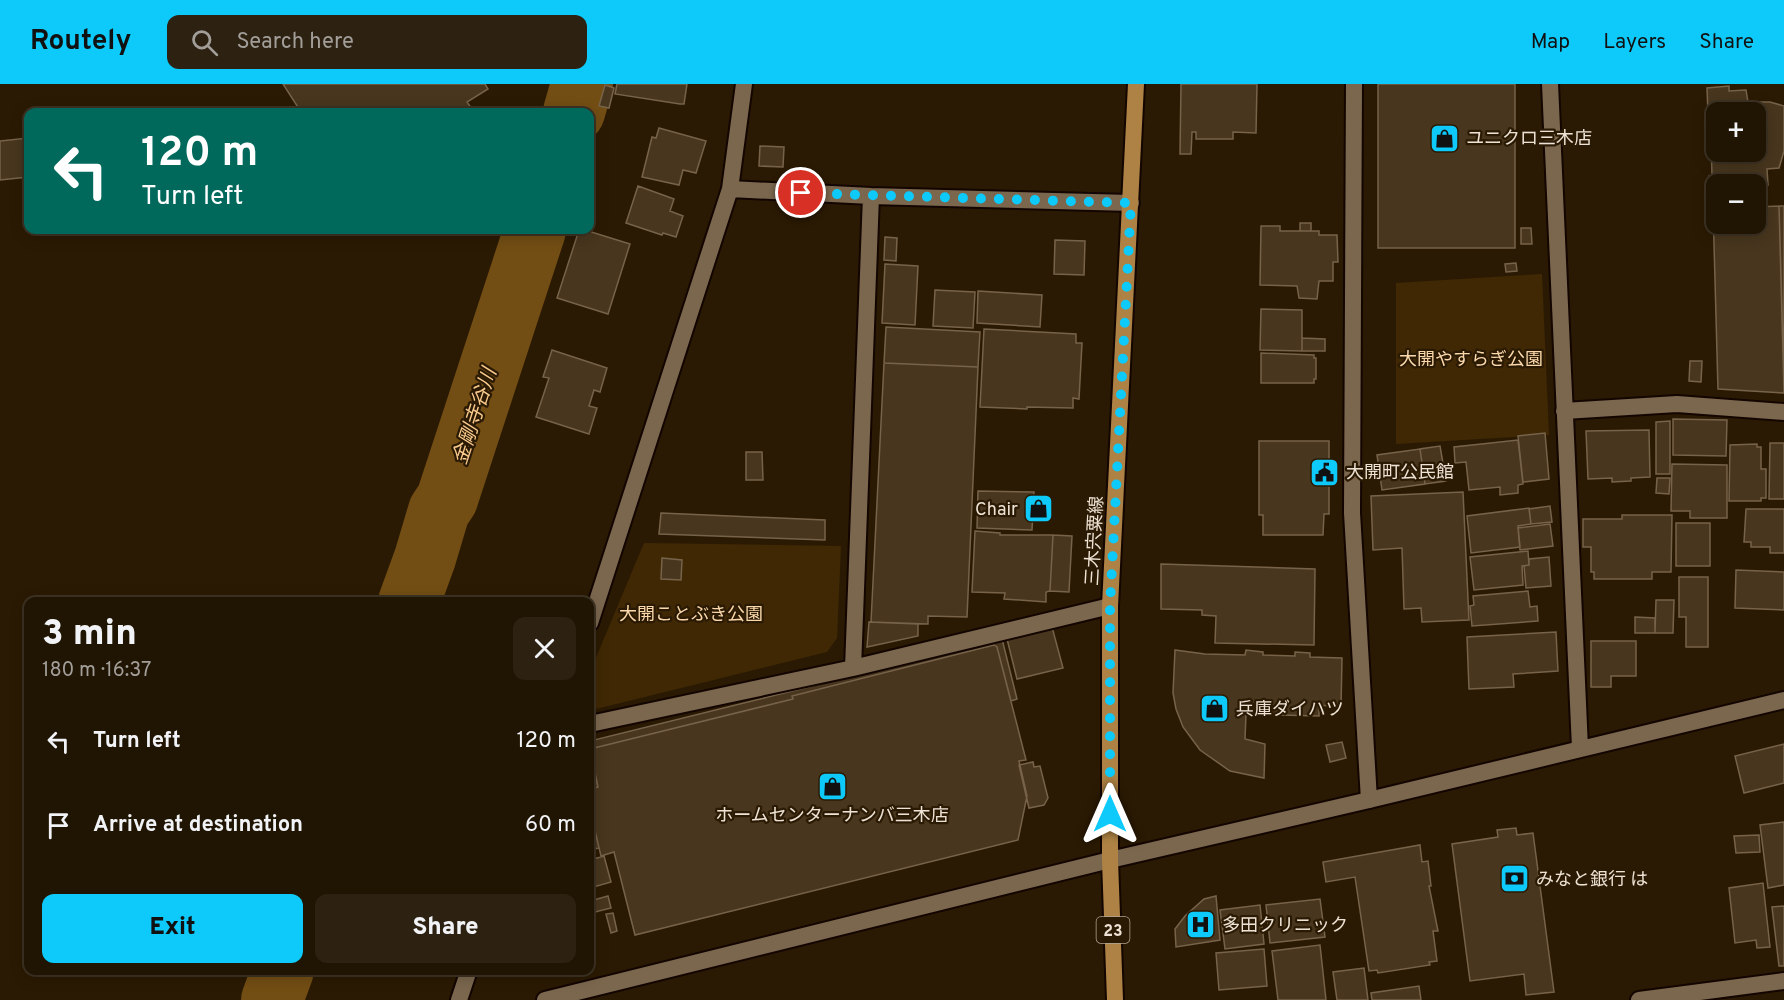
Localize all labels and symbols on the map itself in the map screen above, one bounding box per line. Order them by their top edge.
shop icon: ユニクロ三木店 [1429,122,1461,154]
place label: ユニクロ三木店 [1466,128,1592,151]
pin [775,167,826,218]
park label: 大開やすらぎ公園 [1399,349,1543,372]
water label: 金剛寺谷川 [448,363,504,468]
public building icon: 大開町公民館 [1309,456,1341,488]
place label: 大開町公民館 [1346,462,1454,485]
shop icon: Chair [1023,493,1055,525]
street label: 三木宍粟線 [1082,496,1109,587]
place label: Chair [975,499,1018,522]
park label: 大開ことぶき公園 [619,604,763,627]
shop icon: 兵庫ダイハツ [1199,693,1231,725]
place label: 兵庫ダイハツ [1236,699,1344,722]
shop icon: ホームセンターナンバ三木店 [816,770,848,802]
position arrow [1078,782,1142,846]
place label: ホームセンターナンバ三木店 [715,805,949,828]
bank icon: みなと銀行 は [1499,863,1531,895]
place label: みなと銀行 は [1536,869,1648,892]
hospital icon: 多田クリニック [1185,909,1217,941]
place label: 多田クリニック [1222,915,1348,938]
road number: 23 [1096,917,1130,943]

